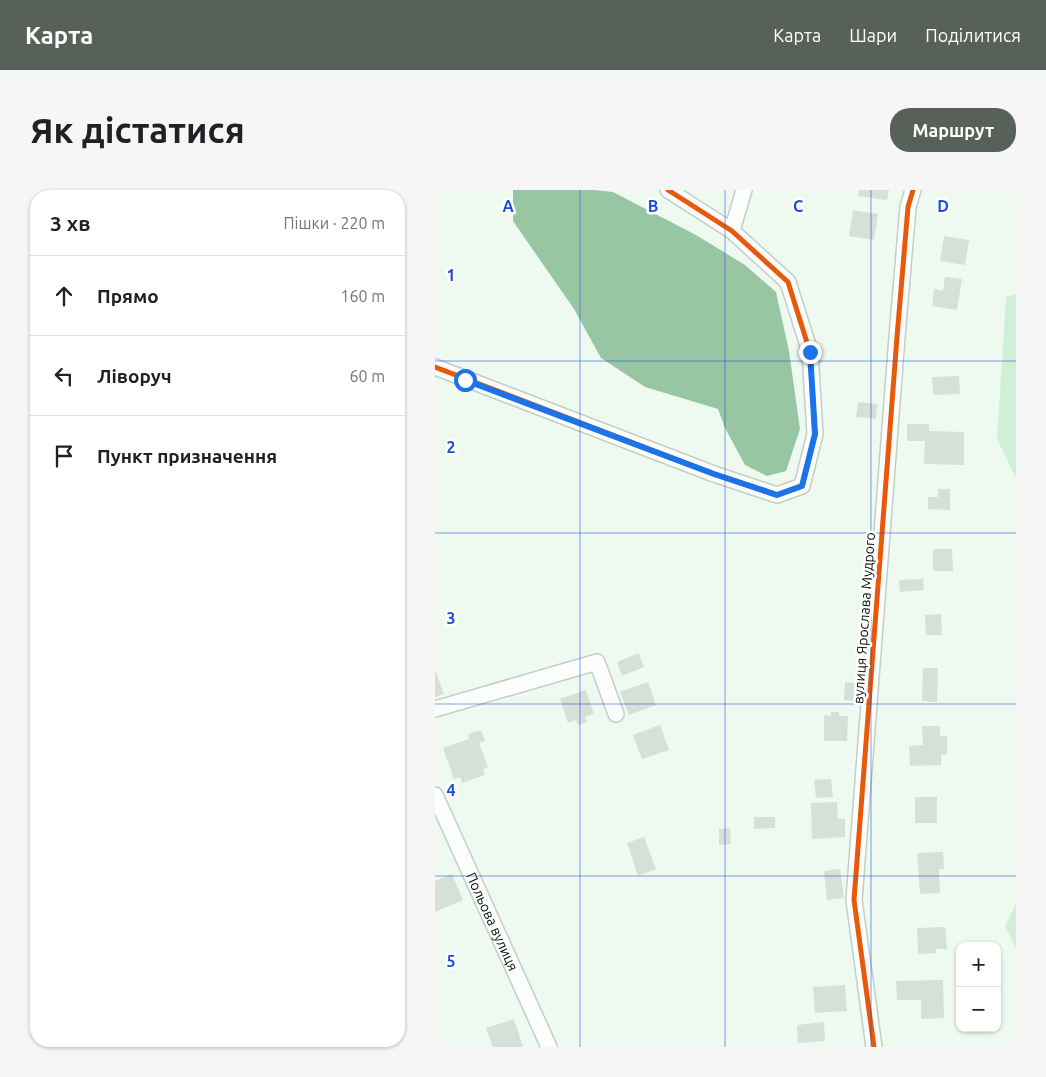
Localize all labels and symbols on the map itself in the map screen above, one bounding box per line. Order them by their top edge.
text: A [502,197,514,215]
text: B [648,197,658,215]
text: C [793,197,803,215]
text: D [937,197,949,215]
text: 1 [446,266,456,284]
route end [799,341,822,364]
route start [454,369,477,392]
text: 2 [446,438,456,456]
street label: вулиця Ярослава Мудрого [850,532,878,704]
text: 3 [446,609,456,627]
text: 4 [446,781,456,799]
street label: Польова вулиця [463,870,521,973]
text: 5 [446,952,456,970]

